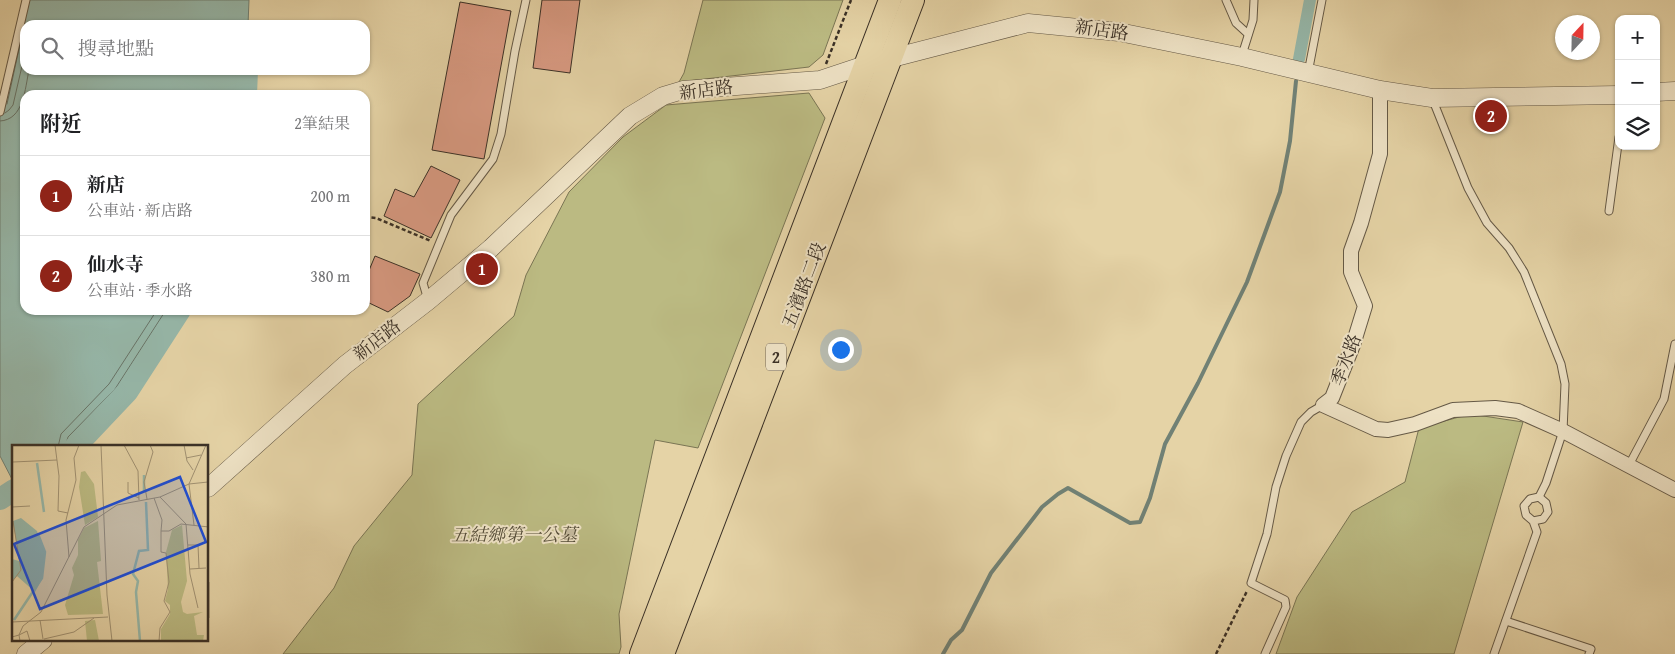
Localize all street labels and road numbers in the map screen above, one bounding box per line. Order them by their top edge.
street label: 新店路 [1073,12,1131,47]
street label: 新店路 [677,73,734,106]
street label: 五濱路二段 [775,238,832,332]
street label: 新店路 [347,312,406,367]
street label: 季水路 [1323,330,1368,390]
road number: 2 [766,344,786,371]

